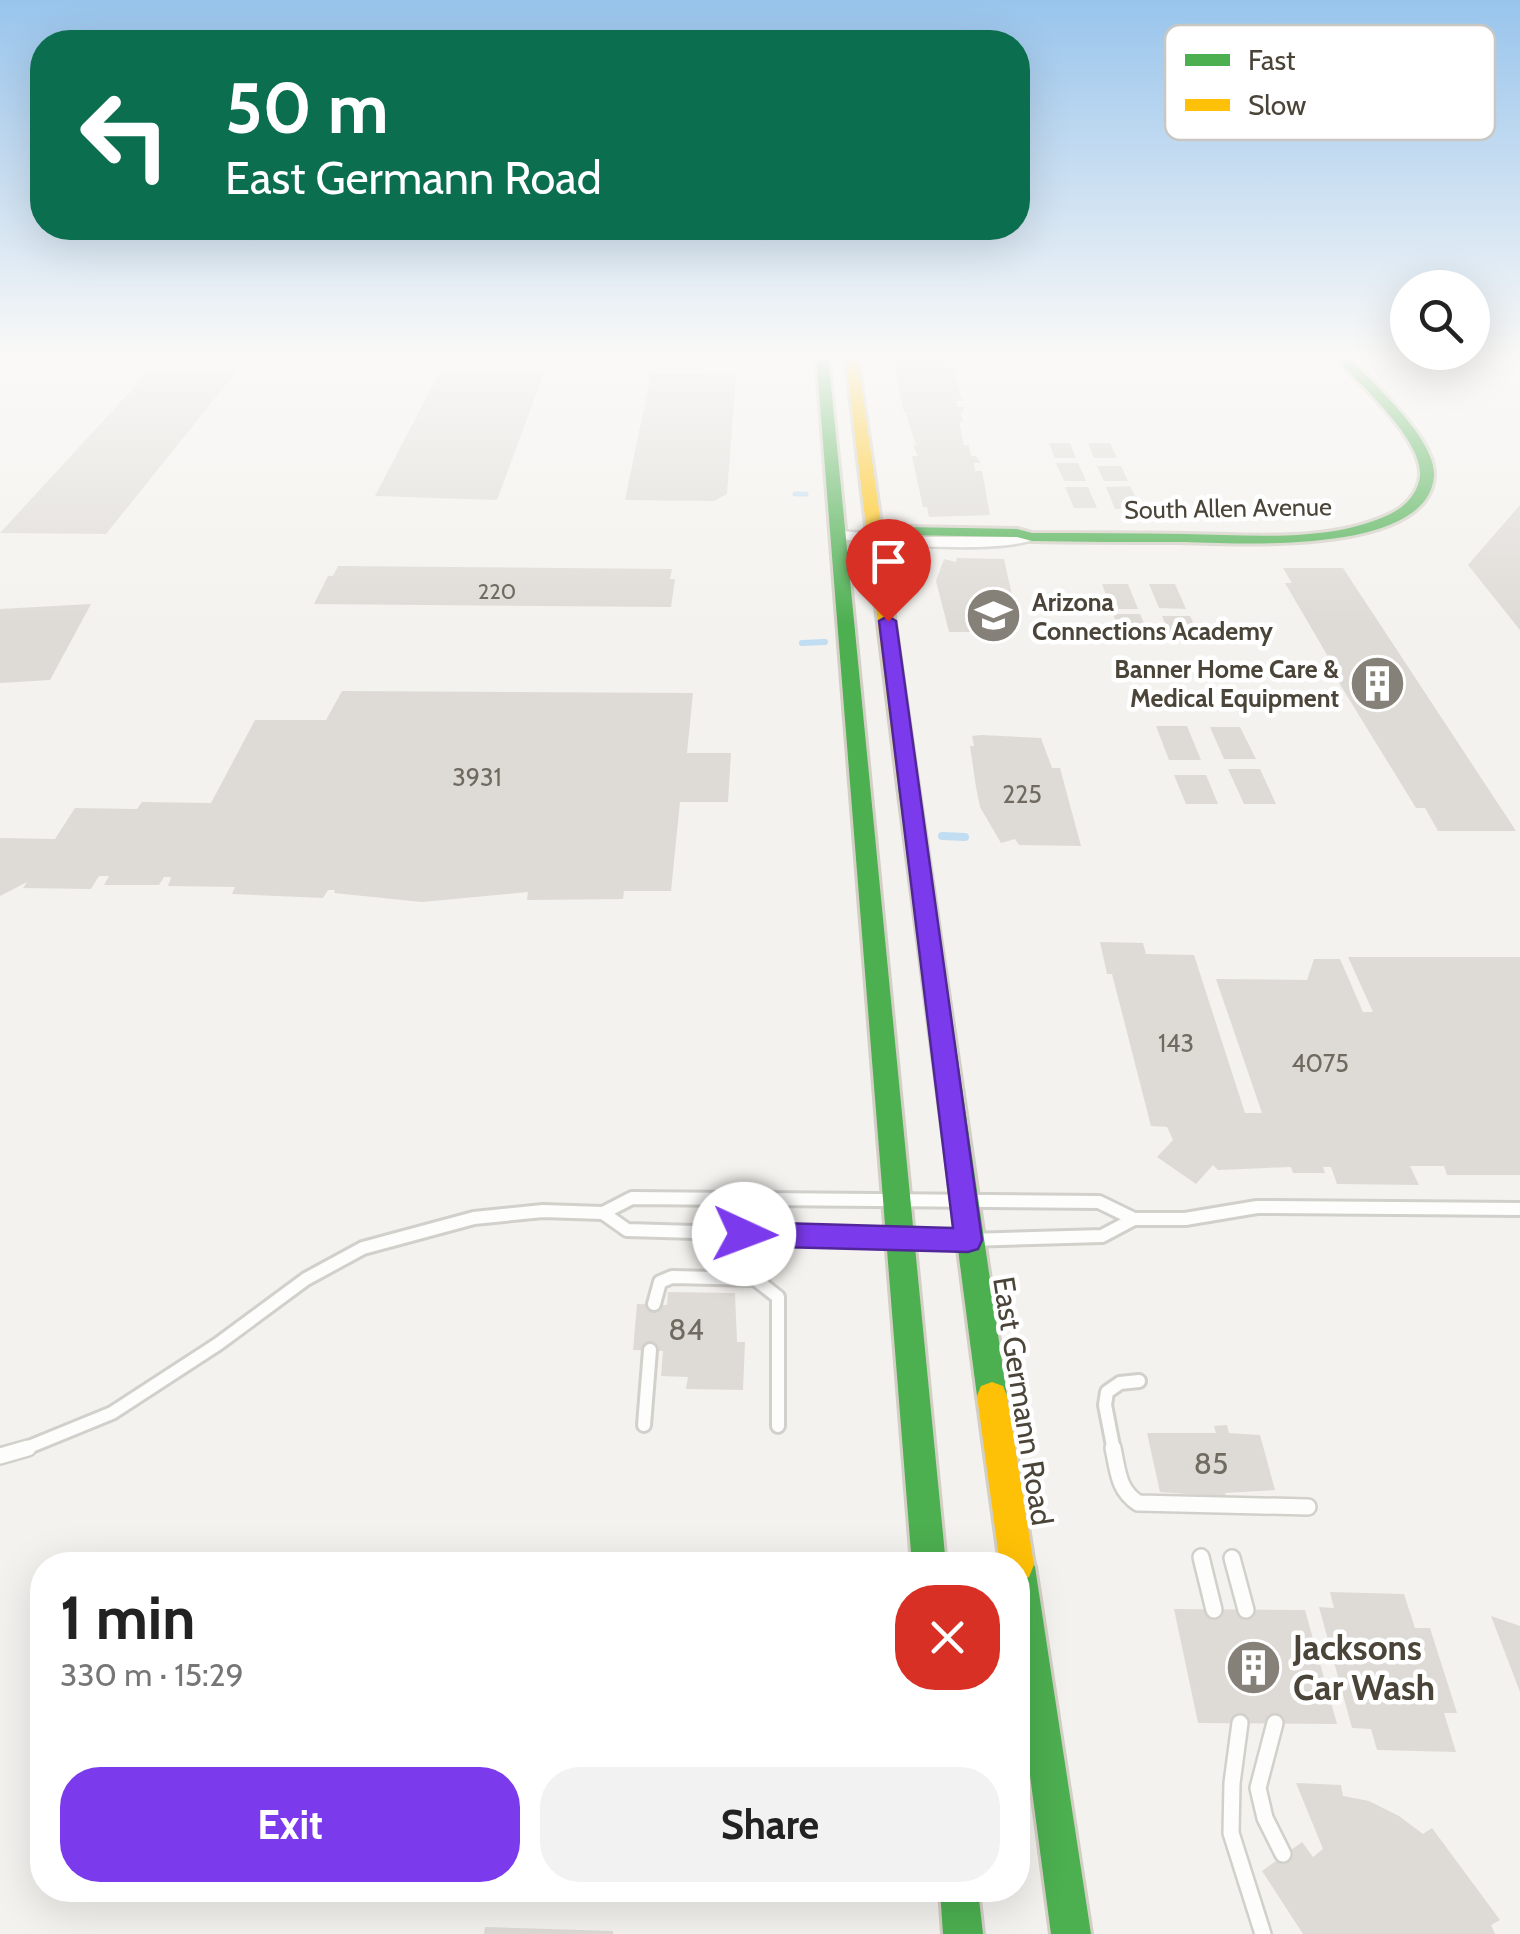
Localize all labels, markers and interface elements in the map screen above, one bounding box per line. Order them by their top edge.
legend [1165,25,1495,140]
text: Fast [1248,43,1296,77]
text: 50 m [225,65,389,151]
icon: left [60,70,190,200]
text: Slow [1248,88,1306,122]
text: East Germann Road [225,151,602,205]
map controls [1390,270,1490,370]
button: search [1390,270,1490,370]
street label: South Allen Avenue [1124,491,1332,525]
pin [846,519,931,622]
icon: arrive [861,534,916,589]
house number: 220 [478,578,516,605]
school or university icon: Arizona Connections Academy [963,586,1023,646]
place label: Arizona Connections Academy [1032,587,1274,646]
building icon: Banner Home Care & Medical Equipment [1348,653,1408,713]
place label: Banner Home Care & Medical Equipment [1114,654,1339,713]
house number: 3931 [452,762,502,792]
house number: 225 [1002,779,1042,809]
house number: 143 [1158,1028,1194,1058]
house number: 4075 [1291,1048,1349,1078]
position arrow [692,1182,796,1286]
street label: East Germann Road [985,1274,1061,1528]
house number: 84 [668,1311,704,1348]
house number: 85 [1194,1445,1228,1482]
text: 1 min [60,1581,195,1654]
button: close [895,1585,1000,1690]
place label: Jacksons Car Wash [1292,1626,1435,1709]
building icon: Jacksons Car Wash [1224,1637,1284,1697]
text: 330 m · 15:29 [60,1655,244,1694]
button: Exit [60,1767,520,1882]
button: Share [540,1767,1000,1882]

